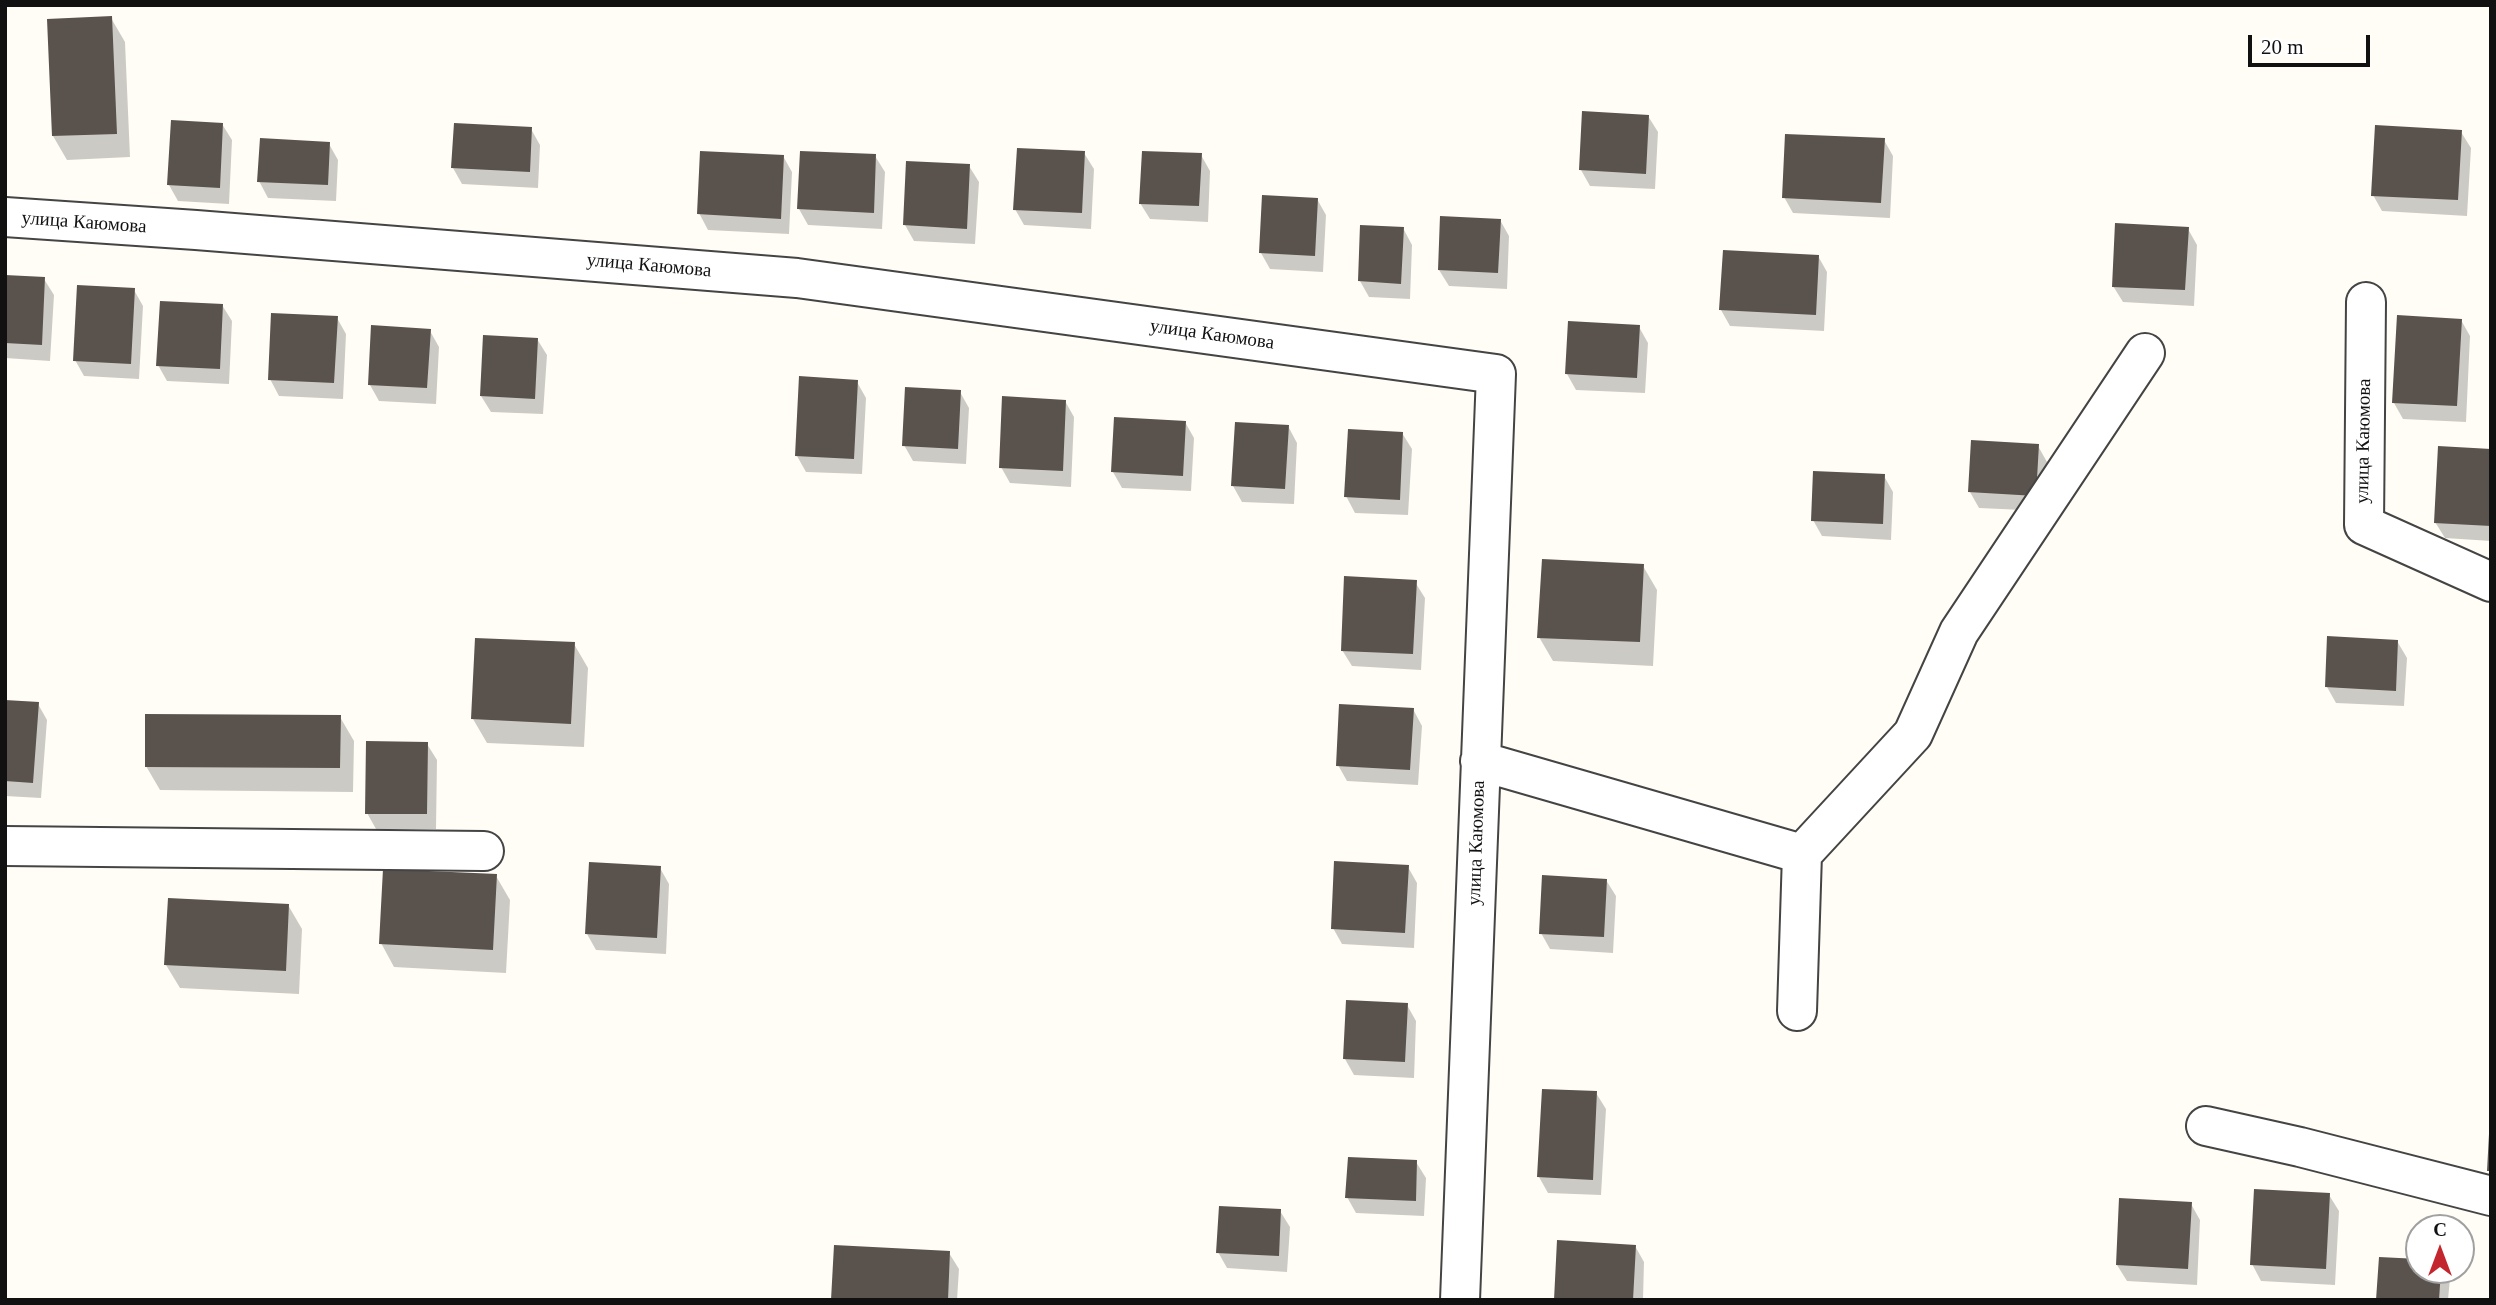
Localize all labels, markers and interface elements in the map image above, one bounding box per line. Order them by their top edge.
scale bar [2251,21,2374,65]
text: 20 m [2261,35,2304,59]
street label: улица Каюмова [21,207,147,239]
street label: улица Каюмова [586,249,712,283]
street label: улица Каюмова [1148,315,1276,355]
street label: улица Каюмова [2352,378,2376,504]
street label: улица Каюмова [1463,780,1491,906]
north arrow [2405,1214,2475,1284]
text: С [2433,1219,2447,1240]

